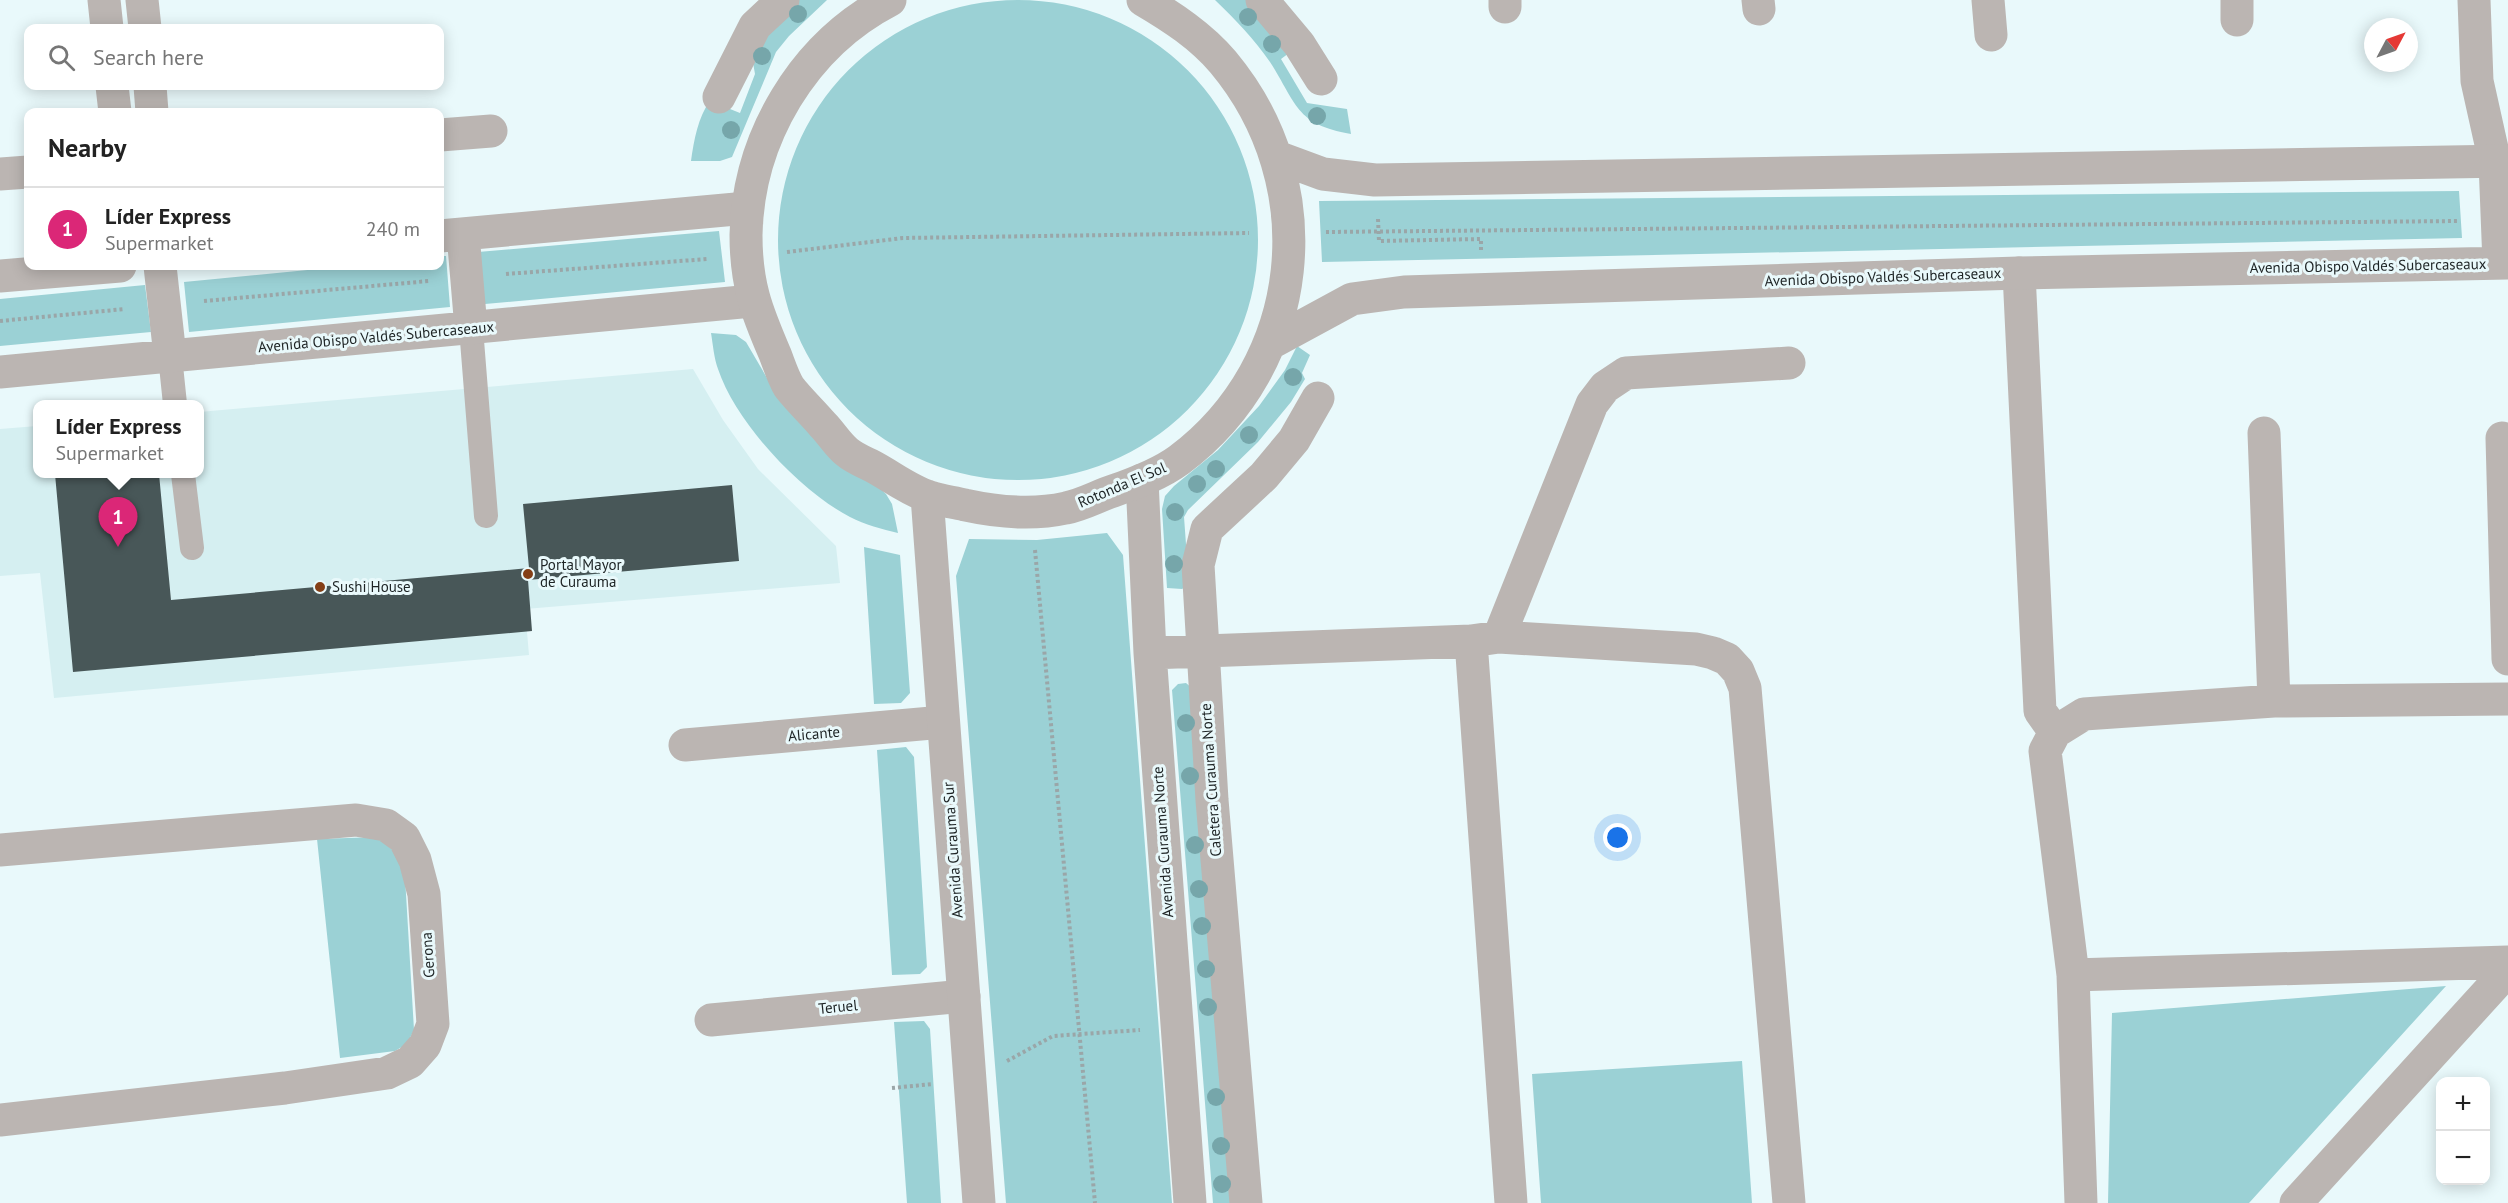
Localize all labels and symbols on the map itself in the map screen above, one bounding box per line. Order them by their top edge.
north arrow [2364,18,2418,72]
street label: Avenida Obispo Valdés Subercaseaux [2249,254,2487,277]
street label: Avenida Obispo Valdés Subercaseaux [1764,263,2002,290]
street label: Avenida Obispo Valdés Subercaseaux [257,317,495,356]
street label: Rotonda El Sol [1075,457,1169,512]
pin: 1 [98,498,138,547]
place label: Portal Mayor de Curauma [540,555,622,591]
marker: Portal Mayor de Curauma [521,567,535,581]
place label: Sushi House [332,577,411,596]
marker: Sushi House [313,580,327,594]
street label: Caletera Curauma Norte [1196,703,1225,857]
street label: Alicante [787,722,841,745]
street label: Avenida Curauma Norte [1148,766,1177,918]
street label: Avenida Curauma Sur [938,781,967,919]
your location [1603,823,1632,852]
street label: Gerona [416,932,439,978]
street label: Teruel [817,995,859,1018]

